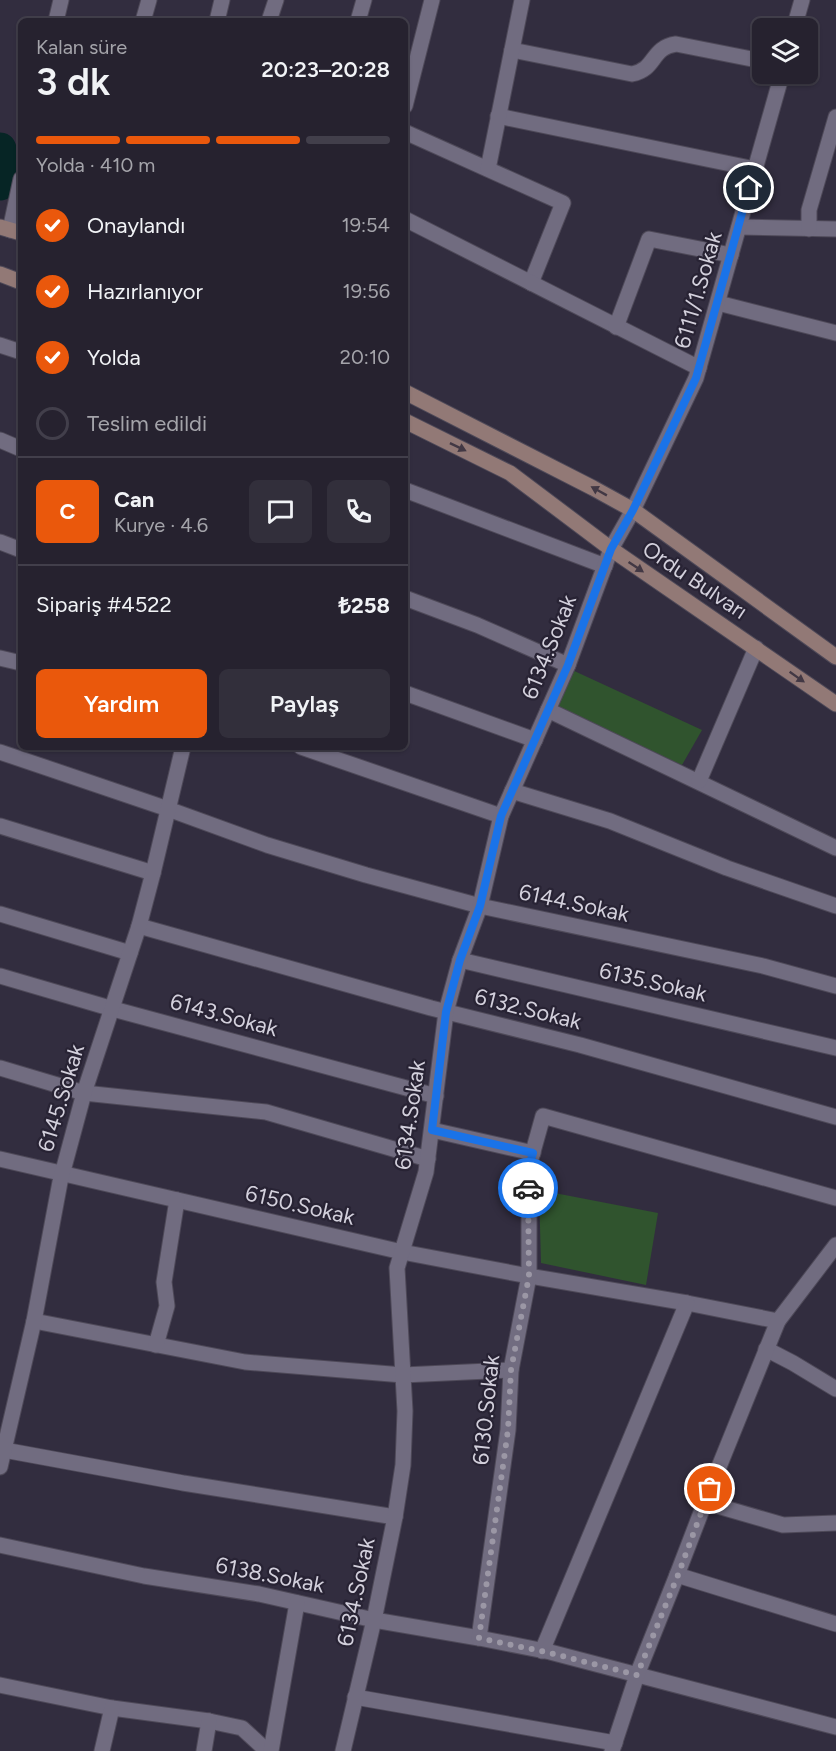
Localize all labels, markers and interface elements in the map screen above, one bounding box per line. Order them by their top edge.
map controls [752,18,818,84]
button: layers [752,18,818,84]
text: Kalan süre [36,35,127,59]
text: 20:23–20:28 [261,56,390,83]
text: 3 dk [36,58,110,105]
text: Yolda · 410 m [36,153,155,177]
pin [723,162,774,213]
icon: home [732,171,765,204]
icon: check [36,209,69,242]
text: Onaylandı [87,212,185,239]
text: 19:54 [341,213,390,237]
street label: 6111/1.Sokak [668,228,728,352]
icon: check [36,275,69,308]
text: Hazırlanıyor [87,278,203,305]
text: 19:56 [343,279,390,303]
icon: check [36,341,69,374]
text: Yolda [87,344,141,371]
text: 20:10 [340,345,390,369]
text: Teslim edildi [87,410,207,437]
one-way arrow [449,442,466,452]
button: chat [249,480,312,543]
button: phone [327,480,390,543]
text: Can [114,486,154,513]
one-way arrow [590,486,607,496]
text: C [60,498,75,525]
text: Kurye · 4.6 [114,513,208,537]
street label: Ordu Bulvarı [637,535,753,625]
one-way arrow [628,561,644,573]
street label: 6134.Sokak [516,590,582,703]
text: Sipariş #4522 [36,591,172,618]
text: ₺258 [338,592,390,619]
button: Yardım [36,669,207,738]
button: Paylaş [219,669,390,738]
one-way arrow [789,671,805,683]
street label: 6144.Sokak [516,878,632,928]
street label: 6135.Sokak [597,957,710,1008]
street label: 6132.Sokak [472,983,584,1035]
street label: 6143.Sokak [167,988,281,1042]
street label: 6145.Sokak [32,1041,90,1155]
street label: 6134.Sokak [389,1058,431,1172]
courier [498,1158,558,1218]
icon: car [512,1172,545,1205]
street label: 6150.Sokak [243,1179,358,1231]
street label: 6130.Sokak [467,1353,505,1466]
pin [684,1463,735,1514]
icon: bag [693,1472,726,1505]
street label: 6134.Sokak [331,1535,381,1649]
street label: 6138.Sokak [213,1551,327,1599]

